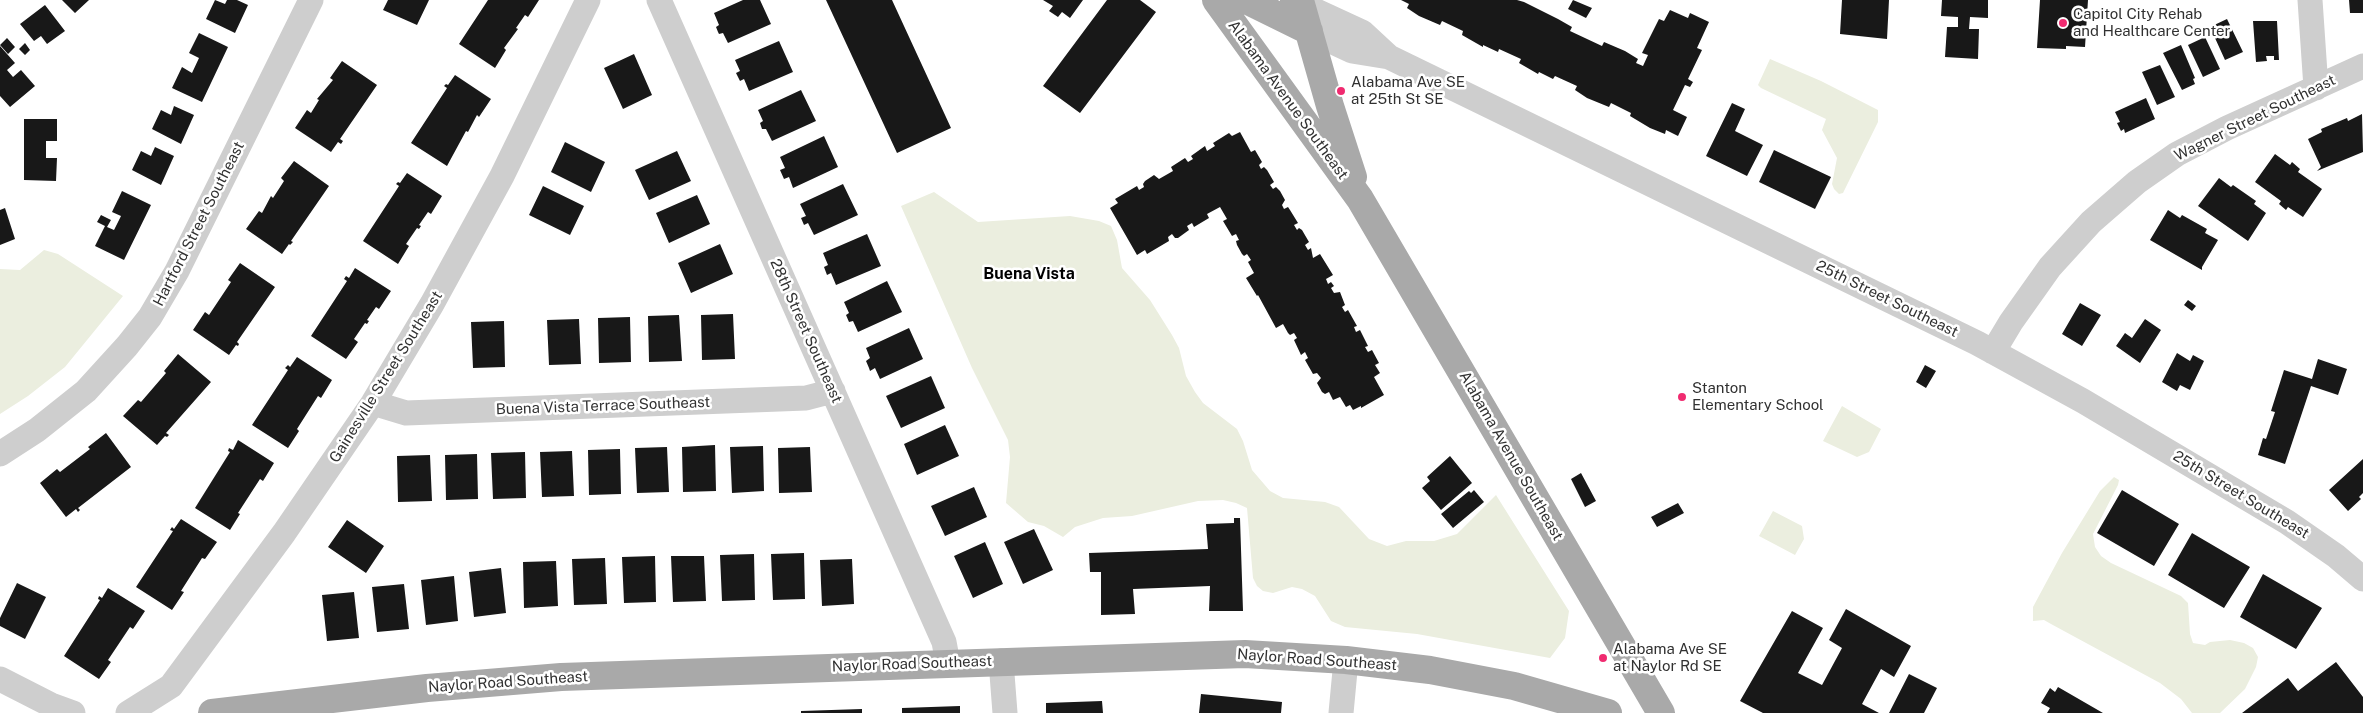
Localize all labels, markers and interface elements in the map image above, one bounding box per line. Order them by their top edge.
place label: Capitol City Rehab and Healthcare Center [2073,5,2230,40]
street label: Alabama Avenue Southeast [1224,17,1352,183]
marker: Capitol City Rehab and Healthcare Center [2057,17,2069,29]
street label: Wagner Street Southeast [2172,71,2338,165]
place label: Alabama Ave SE at 25th St SE [1351,73,1465,108]
marker: Alabama Ave SE at 25th St SE [1335,85,1347,97]
street label: Hartford Street Southeast [150,139,248,309]
street label: 28th Street Southeast [766,256,846,406]
street label: 25th Street Southeast [1813,257,1961,341]
district label: Buena Vista [983,264,1075,284]
street label: Gainesville Street Southeast [326,288,446,466]
street label: Alabama Avenue Southeast [1455,368,1567,544]
place label: Stanton Elementary School [1692,379,1824,414]
marker: Stanton Elementary School [1676,391,1688,403]
street label: Buena Vista Terrace Southeast [495,393,711,419]
street label: 25th Street Southeast [2170,447,2312,543]
place label: Alabama Ave SE at Naylor Rd SE [1613,640,1727,675]
street label: Naylor Road Southeast [1236,645,1398,675]
street label: Naylor Road Southeast [832,652,992,676]
marker: Alabama Ave SE at Naylor Rd SE [1597,652,1609,664]
street label: Naylor Road Southeast [427,667,589,697]

